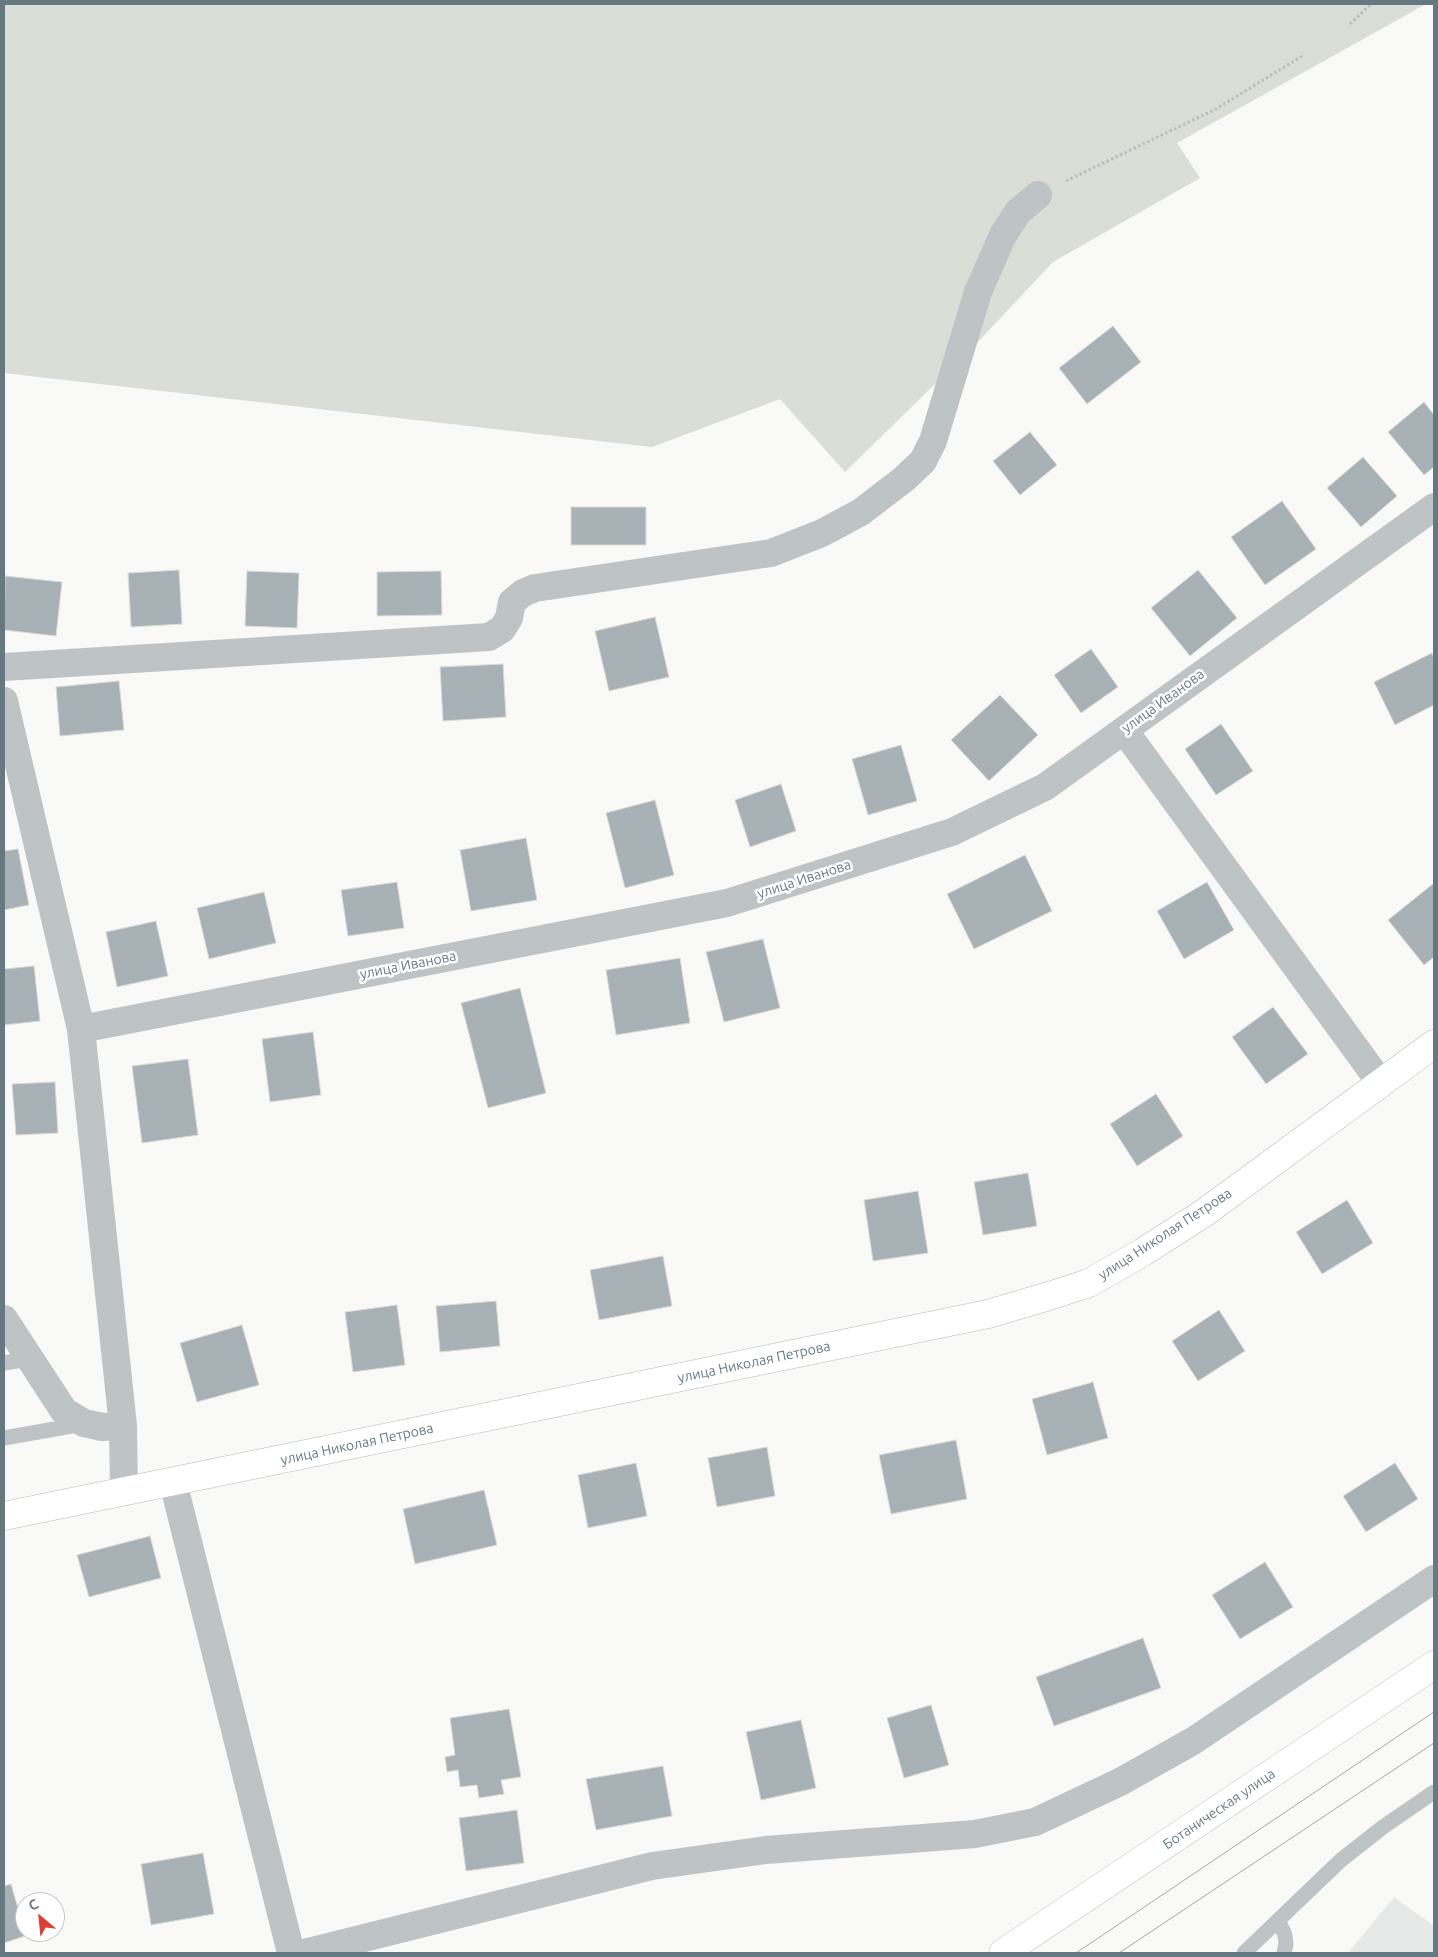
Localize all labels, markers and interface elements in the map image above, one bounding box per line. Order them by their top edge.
street label: улица Иванова [1119,665,1207,737]
street label: улица Иванова [755,856,853,902]
street label: улица Иванова [358,947,458,983]
street label: улица Николая Петрова [1095,1185,1235,1283]
street label: улица Николая Петрова [676,1338,832,1386]
street label: улица Николая Петрова [279,1420,435,1468]
street label: Ботаническая улица [1160,1765,1278,1853]
north arrow [15,1892,65,1942]
text: С [26,1895,41,1914]

